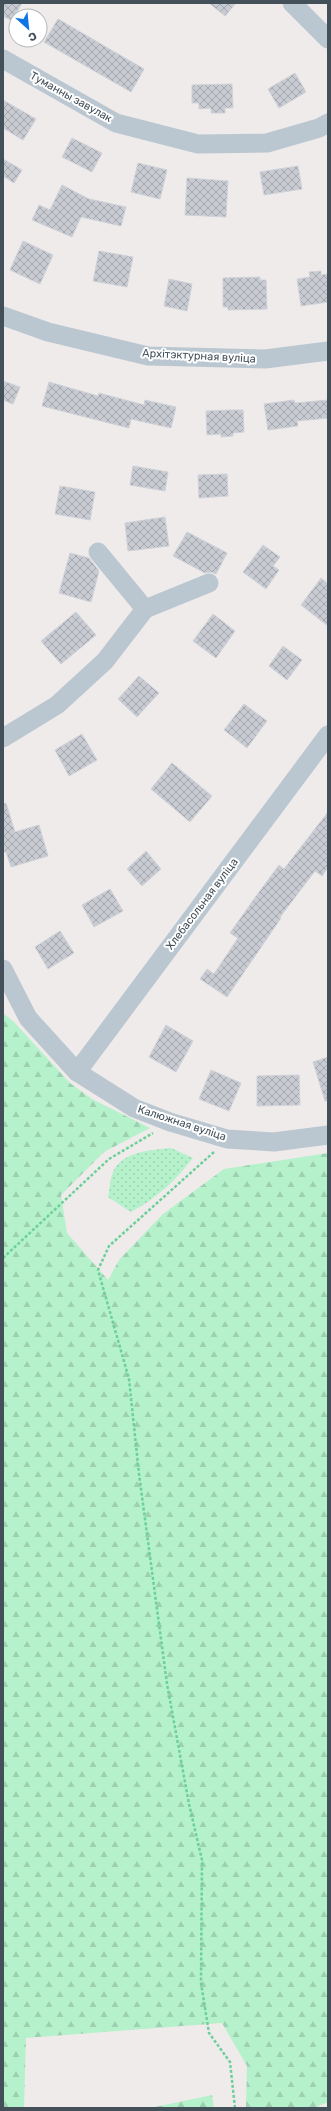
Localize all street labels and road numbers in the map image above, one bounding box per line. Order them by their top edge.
street label: Туманны завулак [28,69,114,125]
street label: Архітэктурная вуліца [142,347,256,365]
street label: Хлебасольная вуліца [163,856,241,952]
street label: Калюжная вуліца [136,1103,228,1143]

